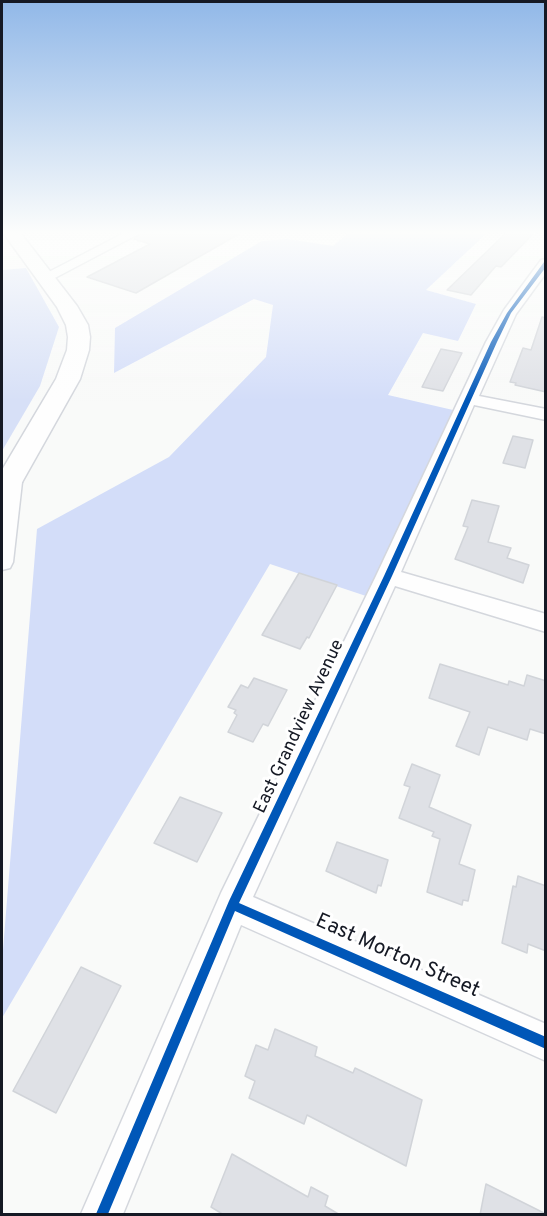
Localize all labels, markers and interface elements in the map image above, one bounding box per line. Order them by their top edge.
street label: East Grandview Avenue [250,637,350,817]
street label: East Morton Street [311,909,483,1005]

